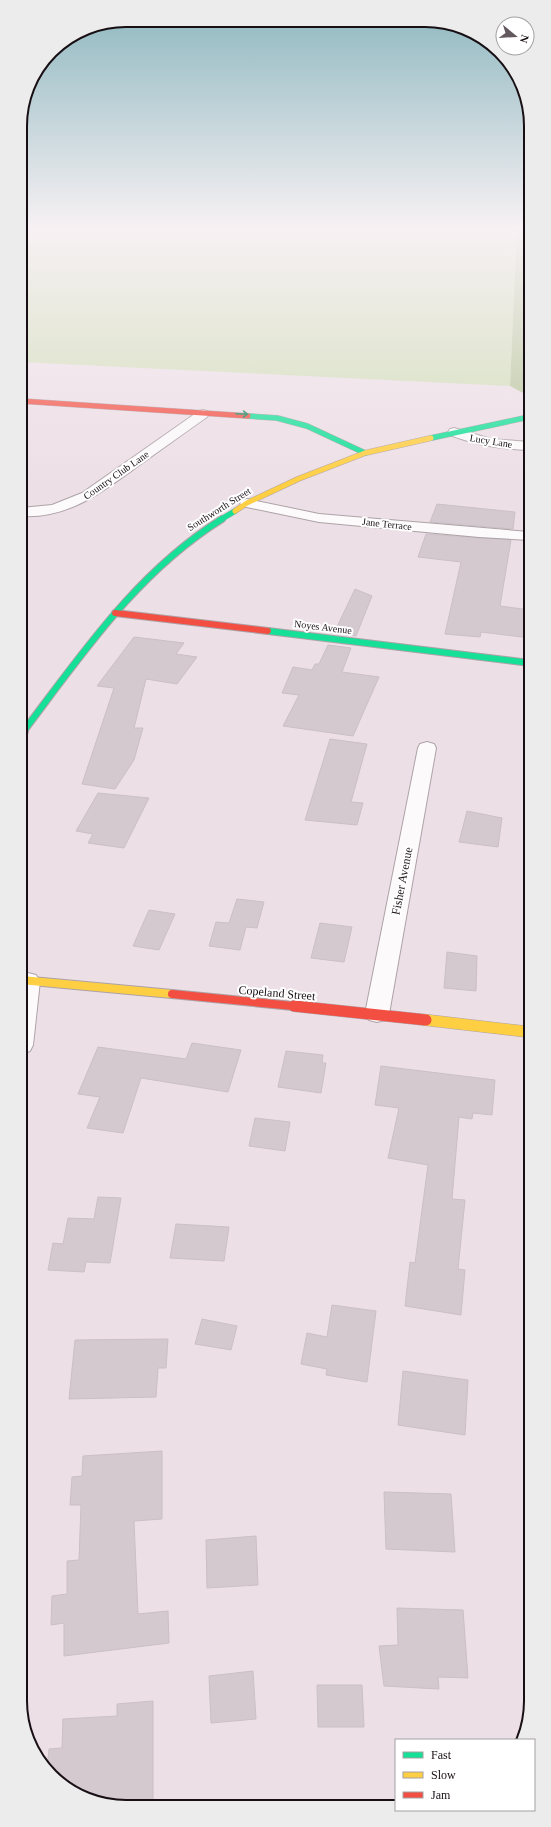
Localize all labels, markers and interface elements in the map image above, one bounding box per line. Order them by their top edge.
north arrow [495,16,535,56]
text: N [518,33,531,45]
one-way arrow [235,411,248,418]
street label: Lucy Lane [469,432,514,450]
street label: Country Club Lane [81,448,151,502]
street label: Southworth Street [185,485,253,533]
street label: Jane Terrace [362,516,413,532]
street label: Noyes Avenue [294,618,353,636]
street label: Fisher Avenue [389,846,415,916]
street label: Copeland Street [238,983,317,1003]
legend [395,1739,535,1811]
text: Fast [431,1748,452,1762]
text: Slow [431,1768,456,1782]
text: Jam [431,1788,451,1802]

